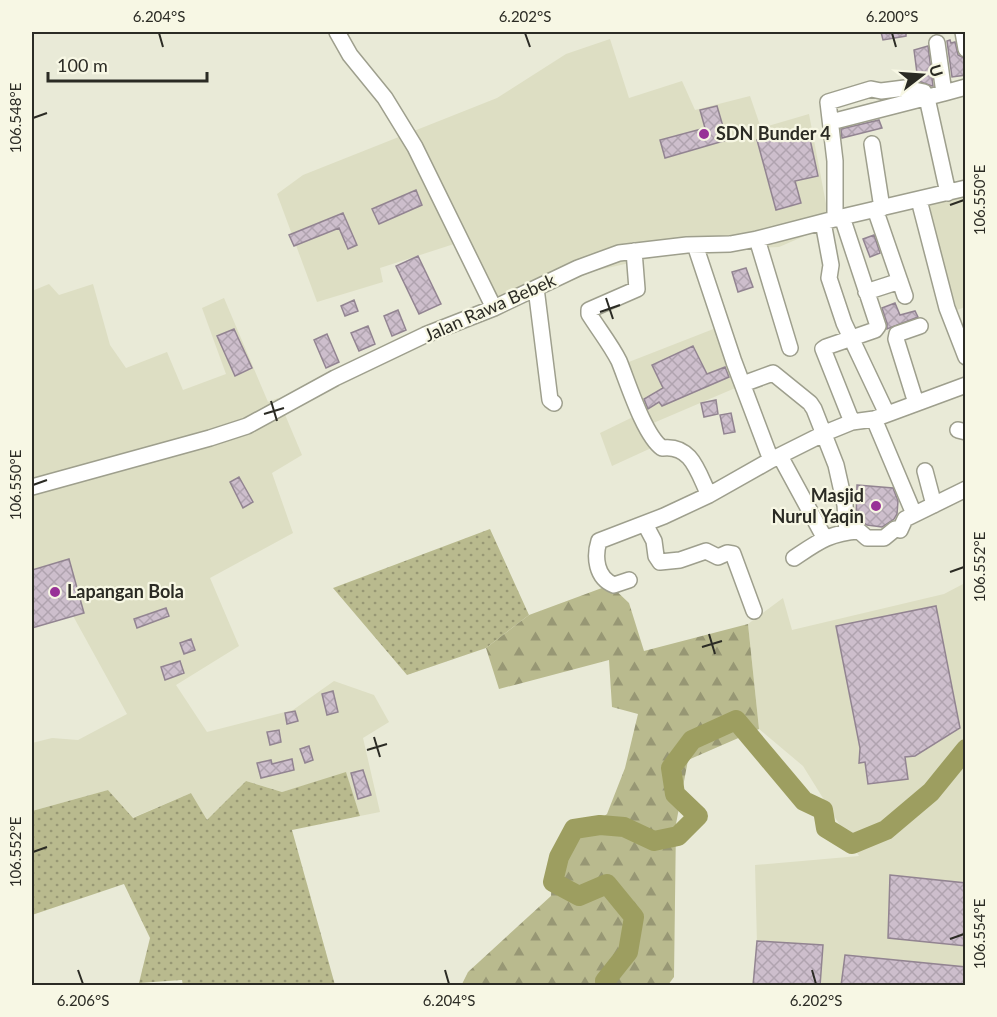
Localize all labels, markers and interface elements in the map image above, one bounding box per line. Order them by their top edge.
text: 6.204°S [133,7,185,25]
text: 6.202°S [499,7,551,25]
text: 6.200°S [866,7,918,25]
scale bar [48,45,207,83]
north arrow [892,45,952,105]
text: 100 m [57,54,108,76]
text: U [926,62,948,79]
text: 106.548°E [6,83,24,153]
place label: SDN Bunder 4 [716,122,831,144]
marker: SDN Bunder 4 [697,127,711,141]
text: 106.550°E [970,165,988,235]
street label: Jalan Rawa Bebek [421,268,559,346]
text: 106.550°E [6,450,24,520]
place label: Masjid Nurul Yaqin [771,484,864,527]
marker: Masjid Nurul Yaqin [869,499,883,513]
text: 106.552°E [970,532,988,602]
place label: Lapangan Bola [67,580,184,602]
marker: Lapangan Bola [48,585,62,599]
text: 106.552°E [6,817,24,887]
text: 106.554°E [970,899,988,969]
text: 6.206°S [57,991,109,1009]
text: 6.204°S [423,991,475,1009]
text: 6.202°S [790,991,842,1009]

